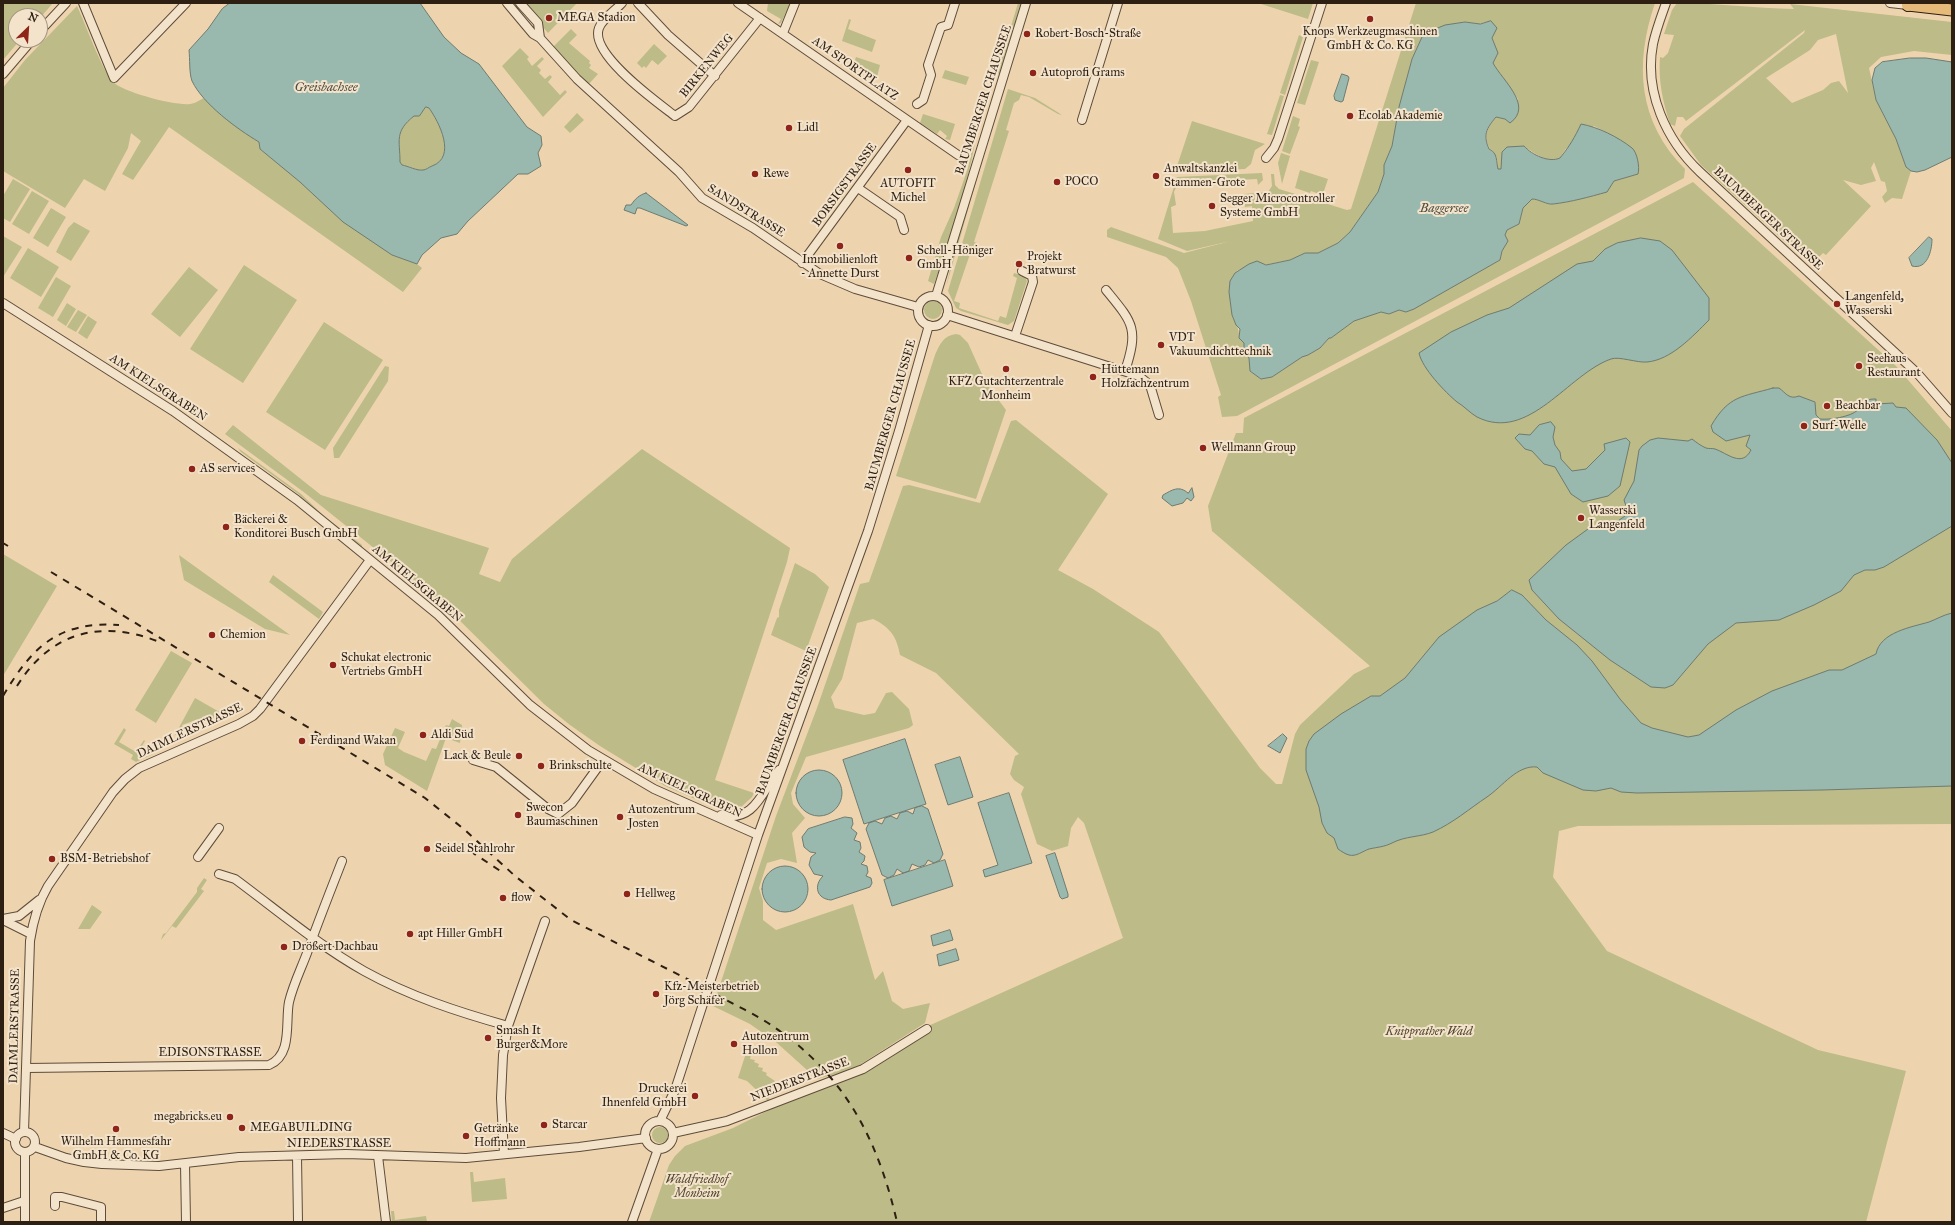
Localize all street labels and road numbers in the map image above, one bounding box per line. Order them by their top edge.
street label: BAUMBERGER CHAUSSEE [953,23,1015,177]
street label: BIRKENWEG [677,31,737,101]
street label: AM SPORTPLATZ [809,34,901,104]
street label: BORSIGSTRASSE [810,140,880,230]
street label: BAUMBERGER STRASSE [1710,164,1826,274]
street label: SANDSTRASSE [705,181,787,241]
street label: BAUMBERGER CHAUSSEE [862,338,920,492]
street label: AM KIELSGRABEN [107,351,209,425]
street label: AM KIELSGRABEN [369,542,465,626]
street label: BAUMBERGER CHAUSSEE [753,645,821,797]
street label: DAIMLERSTRASSE [135,700,245,762]
street label: AM KIELSGRABEN [636,761,744,821]
street label: DAIMLERSTRASSE [7,968,23,1084]
street label: EDISONSTRASSE [158,1046,262,1060]
street label: NIEDERSTRASSE [749,1055,851,1105]
street label: NIEDERSTRASSE [287,1137,391,1151]

